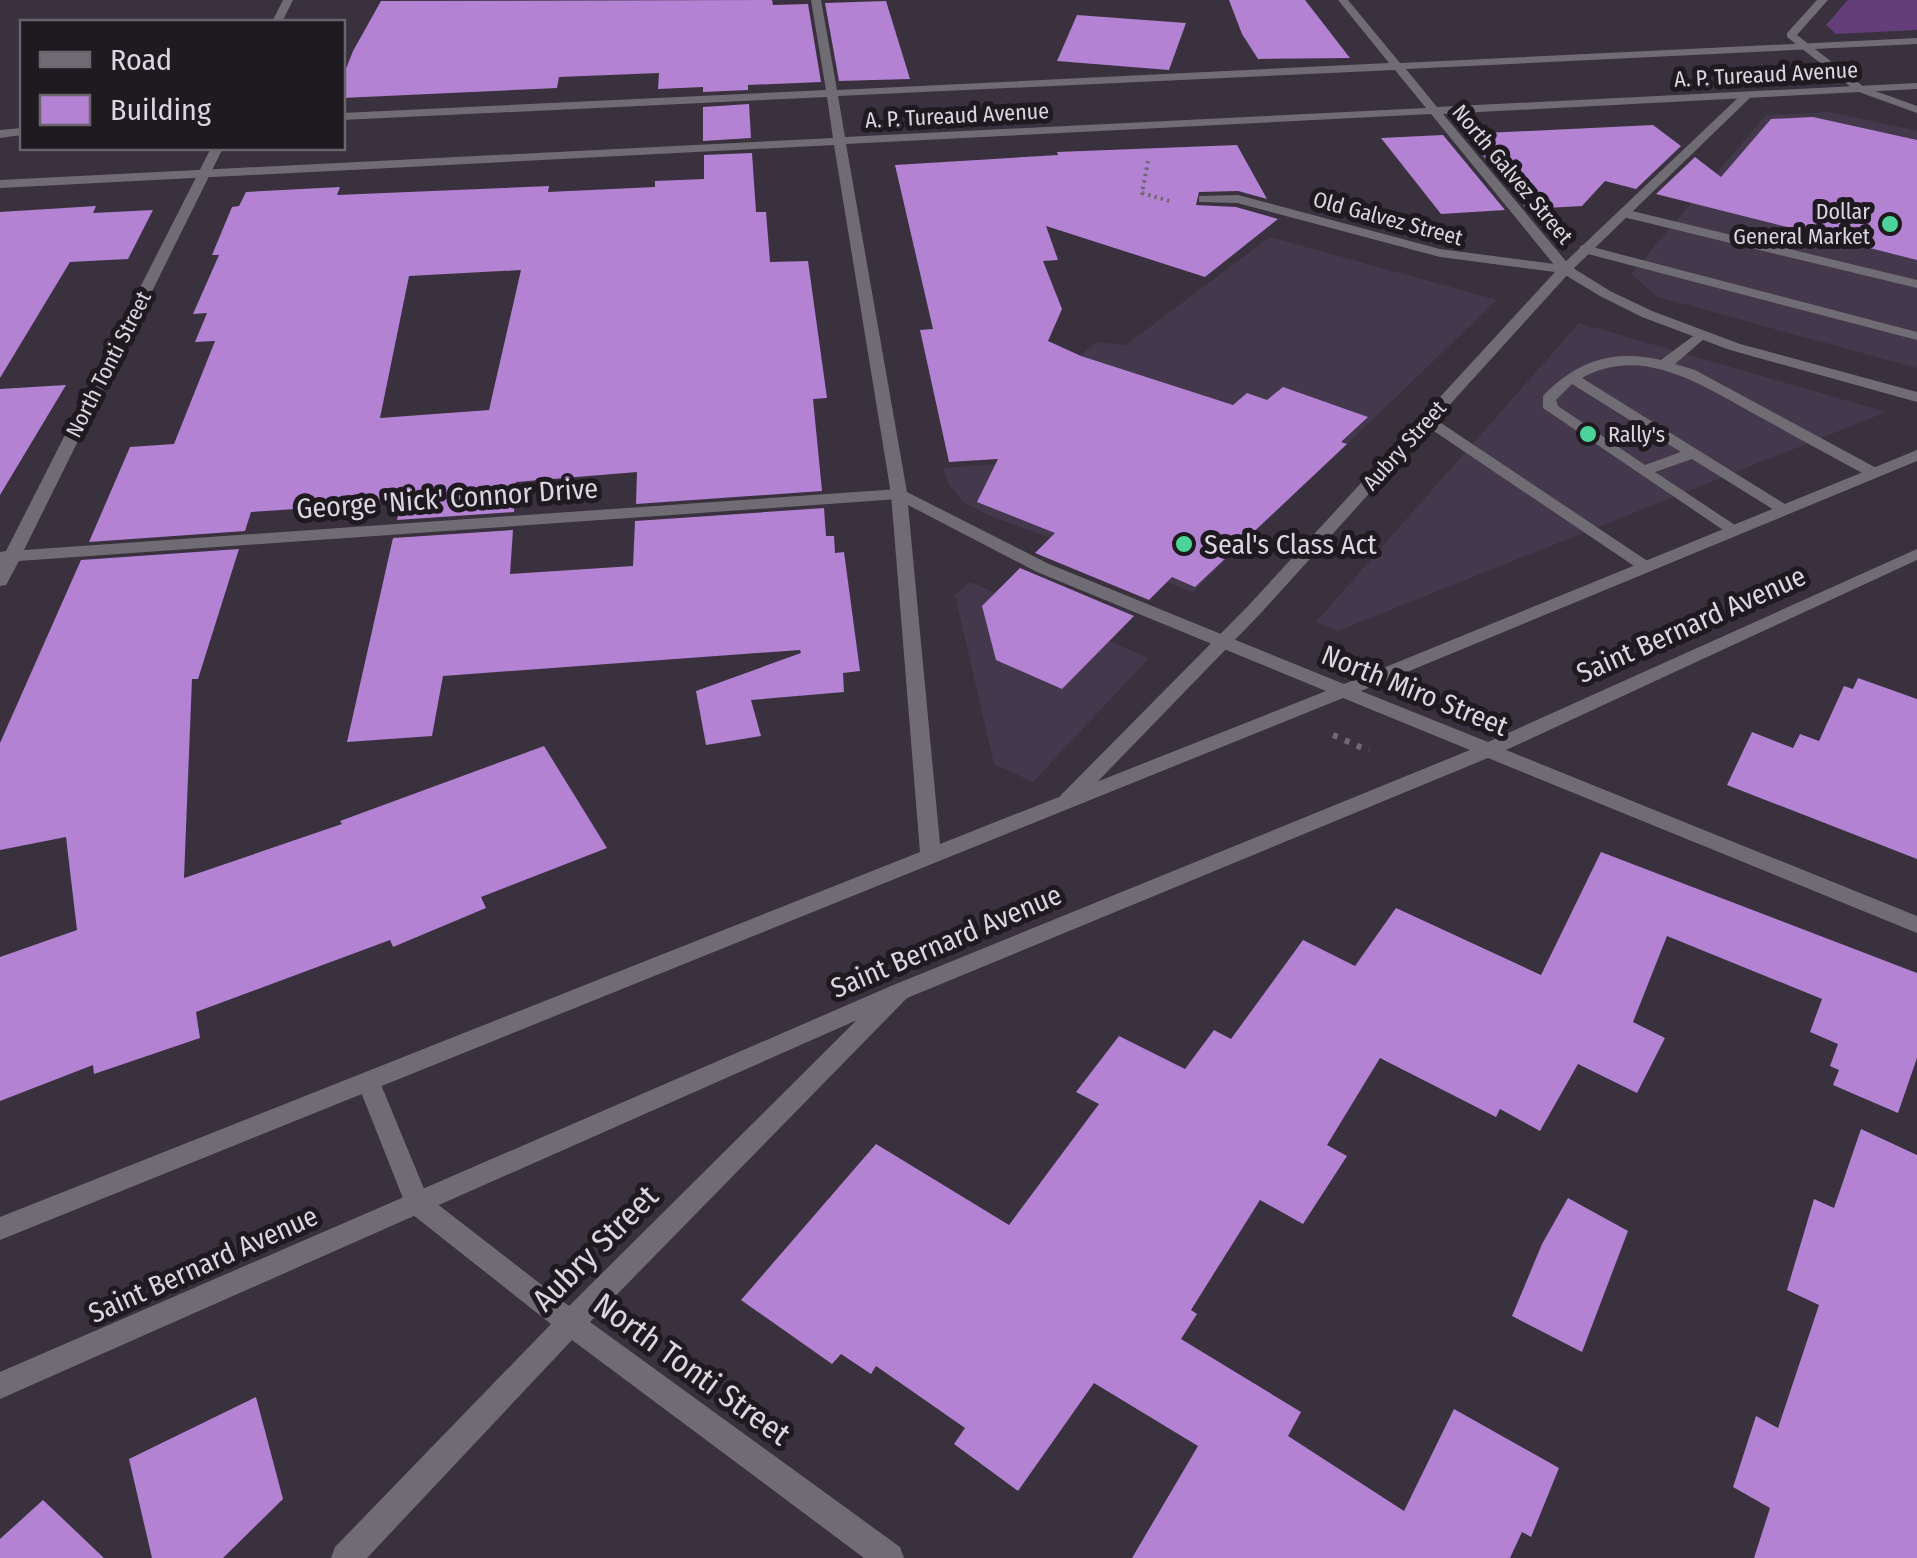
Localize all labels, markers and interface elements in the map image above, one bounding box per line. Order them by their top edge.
legend [20,20,345,150]
text: Road [110,42,172,78]
street label: A. P. Tureaud Avenue [1673,56,1859,93]
text: Building [110,92,212,128]
street label: A. P. Tureaud Avenue [864,97,1050,134]
street label: North Galvez Street [1446,99,1579,250]
street label: Old Galvez Street [1310,186,1466,252]
place label: Dollar General Market [1733,198,1871,250]
marker: Dollar General Market [1879,213,1901,235]
street label: North Tonti Street [60,286,157,442]
street label: Aubry Street [1357,394,1452,496]
place label: Rally's [1608,421,1665,448]
marker: Rally's [1577,423,1599,445]
street label: George 'Nick' Connor Drive [295,471,599,526]
place label: Seal's Class Act [1204,528,1377,561]
marker: Seal's Class Act [1173,533,1195,555]
street label: Saint Bernard Avenue [1572,559,1811,690]
street label: North Miro Street [1317,638,1514,743]
street label: Saint Bernard Avenue [826,878,1066,1005]
street label: Aubry Street [524,1177,666,1319]
street label: Saint Bernard Avenue [84,1199,323,1330]
street label: North Tonti Street [586,1285,798,1453]

